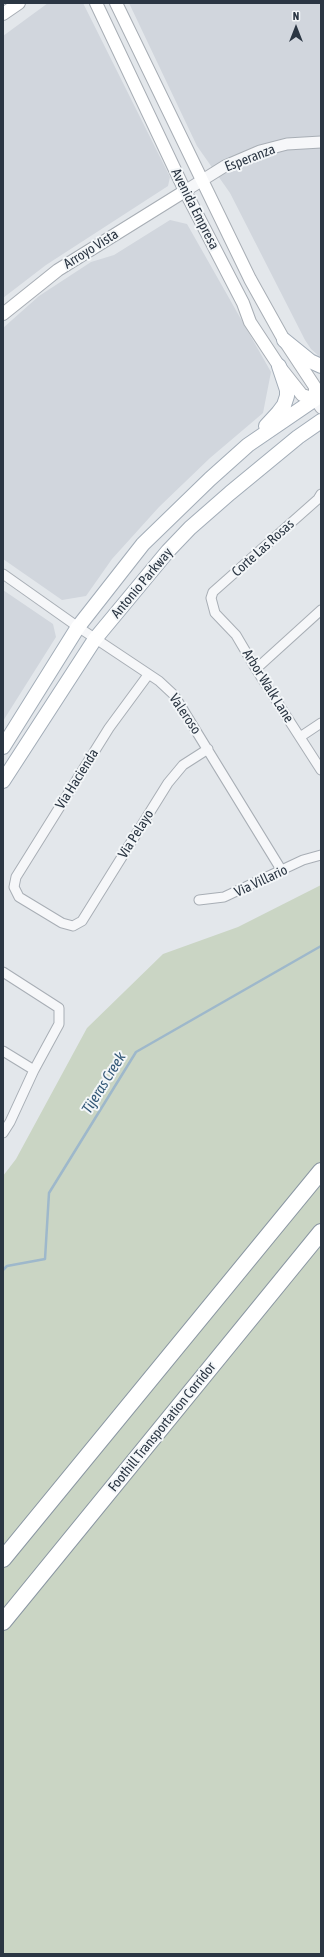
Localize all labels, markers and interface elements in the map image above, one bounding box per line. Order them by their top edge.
north arrow [276,8,316,48]
text: N [293,10,299,22]
street label: Esperanza [222,141,278,175]
street label: Avenida Empresa [167,166,223,252]
street label: Arroyo Vista [61,226,121,272]
street label: Corte Las Rosas [228,516,298,580]
street label: Antonio Parkway [108,544,176,622]
street label: Arbor Walk Lane [239,646,297,726]
street label: Valeroso [165,691,205,737]
street label: Via Hacienda [52,746,102,812]
street label: Via Pelayo [115,807,157,861]
street label: Via Villario [232,861,290,901]
water label: Tijeras Creek [78,1049,130,1117]
street label: Foothill Transportation Corridor [105,1359,219,1495]

